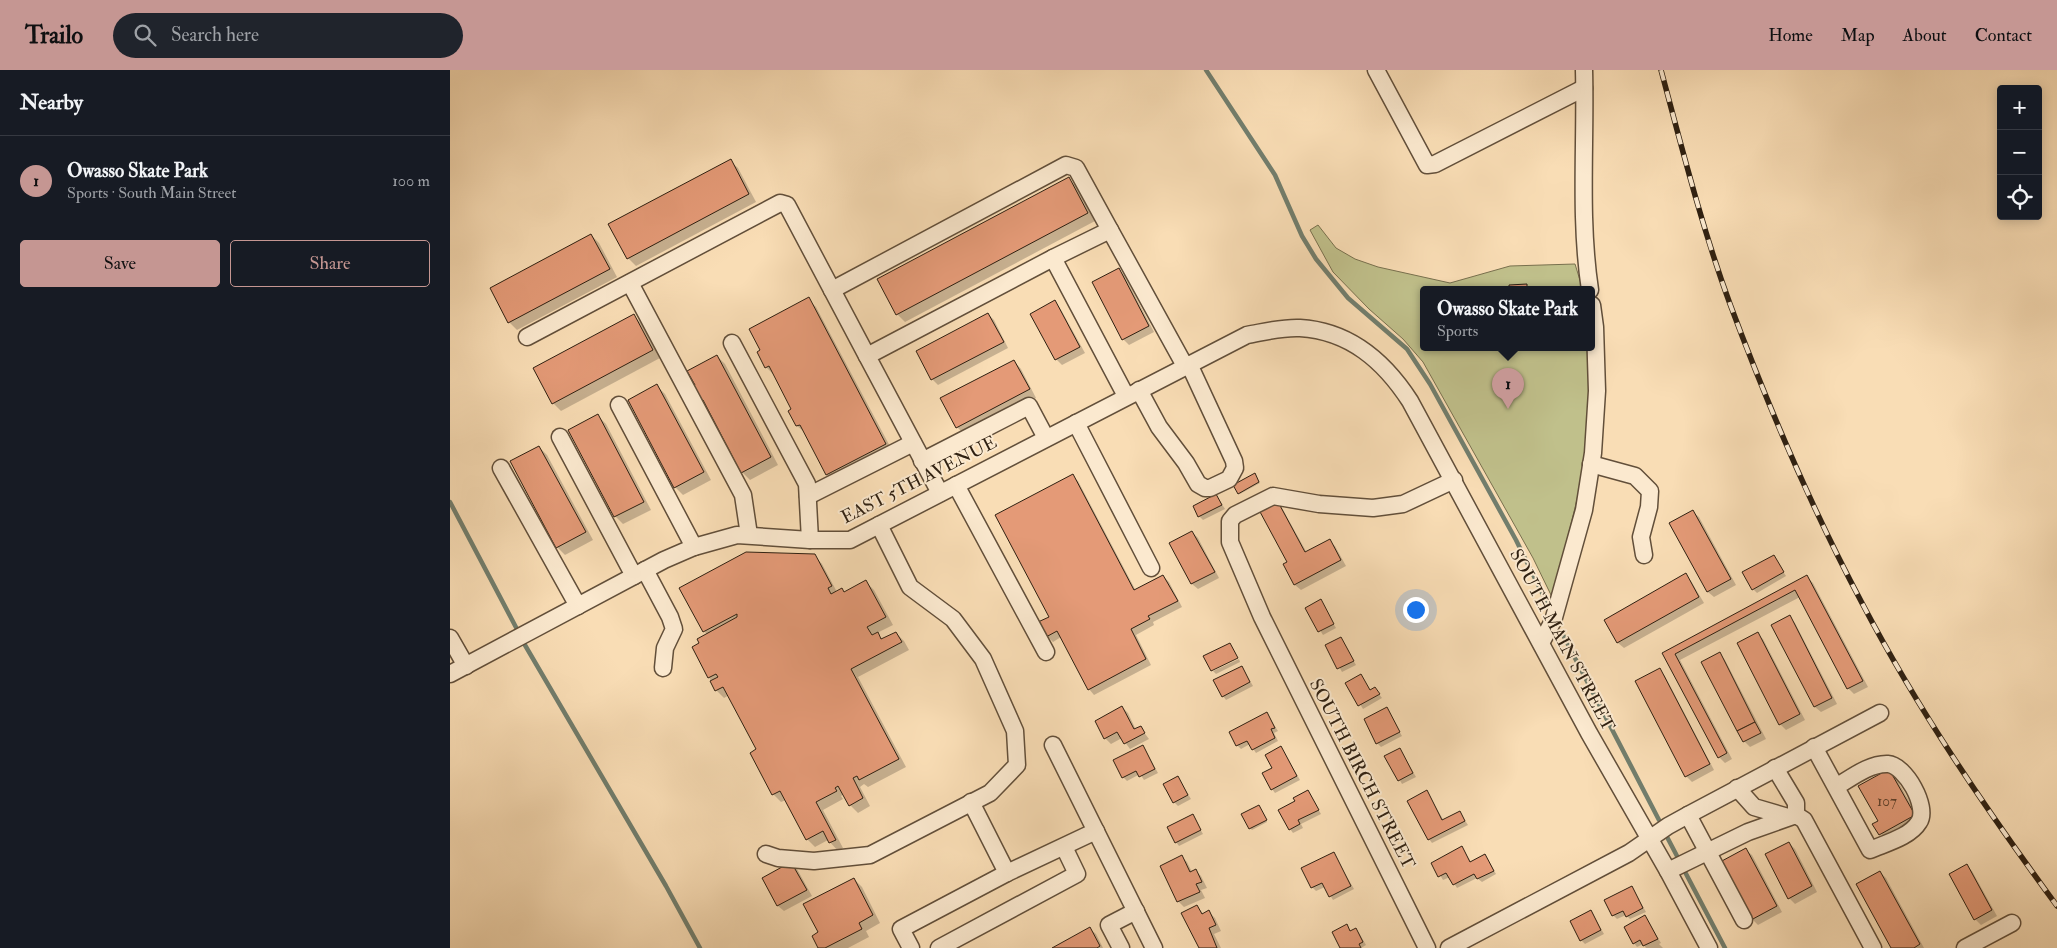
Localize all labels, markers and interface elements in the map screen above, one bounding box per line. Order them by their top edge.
search box [113,13,463,58]
text: Trailo [25,20,83,51]
icon: search [131,21,159,49]
text: Search here [171,23,259,47]
text: Home [1768,24,1813,47]
text: Map [1841,24,1875,47]
text: About [1903,24,1947,47]
text: Contact [1975,24,2032,47]
map controls [1997,85,2042,220]
button: + [1997,85,2042,130]
text: Nearby [20,89,83,116]
button: − [1997,130,2042,175]
text: Owasso Skate Park [67,159,208,183]
text: 1 [33,171,39,191]
text: 100 m [392,171,430,191]
button: locate [1997,175,2042,220]
text: Sports · South Main Street [67,183,236,203]
button: Save [20,240,220,287]
button: Share [230,240,430,287]
popup [1420,286,1595,351]
text: Owasso Skate Park [1437,297,1578,321]
text: Sports [1437,321,1478,341]
pin: 1 [1492,368,1524,409]
street label: EAST 5TH AVENUE [837,431,1001,529]
street label: SOUTH MAIN STREET [1504,545,1620,736]
your location [1403,597,1429,623]
street label: SOUTH BIRCH STREET [1304,675,1420,874]
house number: 107 [1877,792,1897,811]

